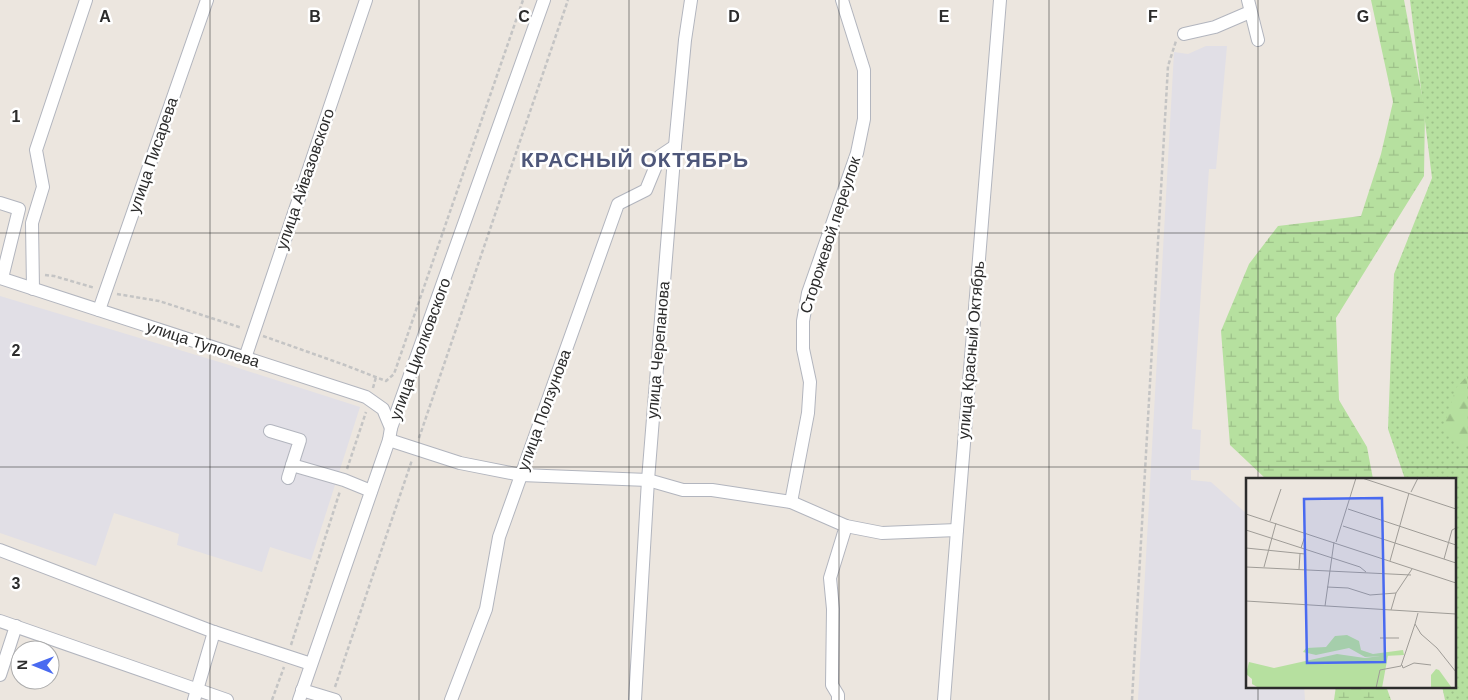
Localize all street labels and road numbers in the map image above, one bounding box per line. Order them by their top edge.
street label: улица Писарева [125,95,181,215]
street label: улица Айвазовского [273,106,337,252]
street label: Сторожевой переулок [797,154,864,315]
street label: улица Красный Октябрь [955,260,987,440]
street label: улица Циолковского [386,276,454,422]
street label: улица Черепанова [644,280,673,420]
street label: улица Туполева [144,318,262,370]
street label: улица Ползунова [514,347,574,473]

